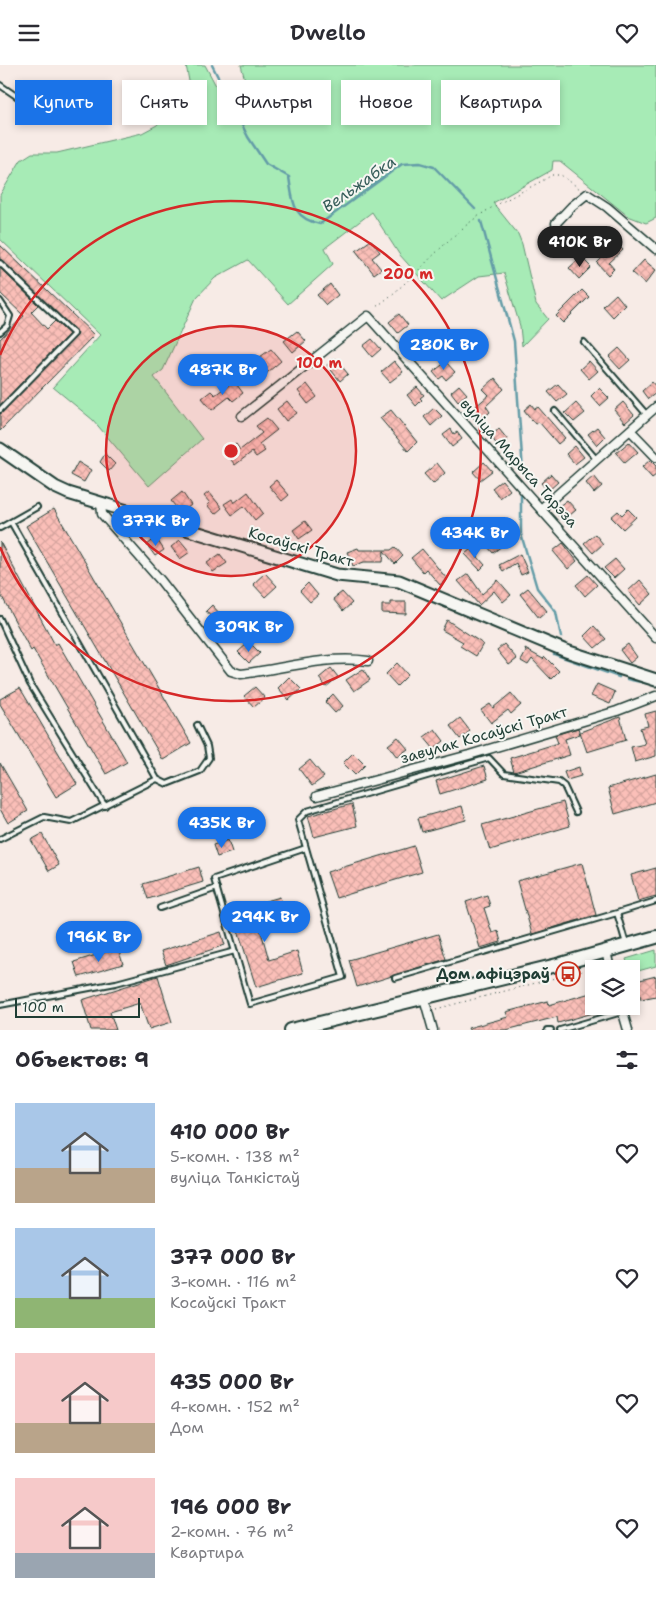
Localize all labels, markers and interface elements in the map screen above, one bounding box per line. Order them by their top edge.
text: Dwello [290,18,366,47]
icon: menu [15,19,43,47]
icon: heart [613,19,641,47]
chip: Купить [15,80,112,125]
chip: Снять [122,80,207,125]
chip: Фильтры [217,80,331,125]
chip: Новое [341,80,431,125]
chip: Квартира [441,80,560,125]
water label: Вельжабка [318,151,400,217]
pin: 410K Br [534,225,626,268]
text: 410K Br [548,231,612,252]
text: 200 m [383,264,433,284]
pin: 280K Br [398,329,490,371]
text: 280K Br [410,334,478,355]
pin: 487K Br [177,353,269,396]
text: 100 m [296,353,342,373]
text: 487K Br [189,359,257,380]
street label: вуліца Марыса Тарэза [456,394,583,532]
centre of rings [222,442,240,460]
pin: 377K Br [110,505,202,547]
text: 377K Br [122,510,190,531]
pin: 434K Br [429,517,521,559]
street label: Косаўскі Тракт [246,522,356,572]
text: 434K Br [441,522,509,543]
pin: 309K Br [203,611,295,653]
text: 309K Br [215,616,283,637]
street label: завулак Косаўскі Тракт [398,701,570,768]
pin: 435K Br [176,807,268,849]
text: 435K Br [189,812,255,833]
pin: 294K Br [219,901,311,943]
text: 294K Br [231,906,299,927]
pin: 196K Br [53,921,145,963]
text: 196K Br [67,926,131,947]
map controls [585,960,640,1015]
button: layers [585,960,640,1015]
bus stop icon: Дом афіцэраў [555,961,581,987]
place label: Дом афіцэраў [436,964,550,984]
scale bar [15,995,140,1018]
text: 100 m [22,998,64,1016]
text: Объектов: 9 [15,1046,149,1074]
icon: filters [613,1046,641,1074]
text: 410 000 Br [170,1118,290,1146]
icon: home [55,1123,115,1183]
icon: heart [613,1139,641,1167]
text: 5-комн. · 138 m² [170,1146,300,1167]
text: вуліца Танкістаў [170,1167,300,1188]
text: 377 000 Br [170,1243,295,1271]
icon: home [55,1248,115,1308]
icon: heart [613,1264,641,1292]
text: 3-комн. · 116 m² [170,1271,297,1292]
text: Косаўскі Тракт [170,1292,286,1313]
text: 435 000 Br [170,1368,294,1396]
icon: home [55,1373,115,1433]
icon: heart [613,1389,641,1417]
text: 4-комн. · 152 m² [170,1396,300,1417]
text: Дом [170,1417,204,1438]
text: 196 000 Br [170,1493,291,1521]
icon: home [55,1498,115,1558]
icon: heart [613,1514,641,1542]
text: 2-комн. · 76 m² [170,1521,294,1542]
text: Квартира [170,1542,244,1563]

